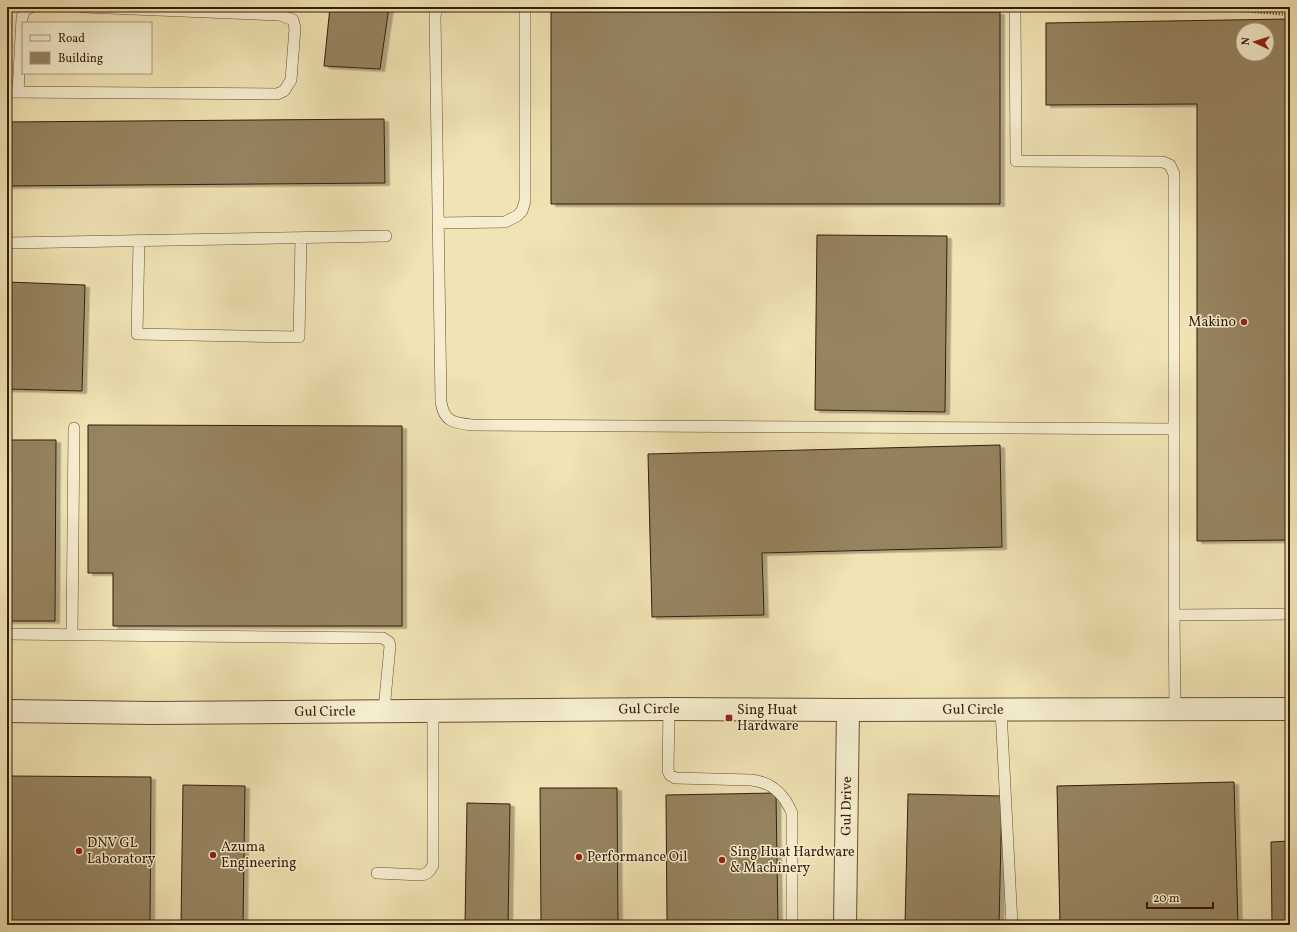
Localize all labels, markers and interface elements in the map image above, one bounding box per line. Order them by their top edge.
legend [22,22,152,74]
north arrow [1235,22,1275,62]
text: Road [58,31,85,47]
text: N [1239,37,1254,46]
text: Building [58,51,103,67]
place label: Makino [1188,313,1236,332]
marker: Makino [1239,317,1249,327]
street label: Gul Circle [618,699,680,719]
street label: Gul Circle [942,700,1004,719]
place label: Sing Huat Hardware [737,701,799,736]
street label: Gul Circle [294,702,356,721]
marker: Sing Huat Hardware [724,713,734,723]
street label: Gul Drive [837,776,857,836]
place label: DNV GL Laboratory [87,834,156,869]
place label: Azuma Engineering [221,838,296,873]
place label: Sing Huat Hardware & Machinery [730,843,855,878]
marker: DNV GL Laboratory [74,846,84,856]
place label: Performance Oil [587,848,688,867]
marker: Azuma Engineering [208,850,218,860]
marker: Performance Oil [574,852,584,862]
marker: Sing Huat Hardware & Machinery [717,855,727,865]
scale bar [1147,884,1213,910]
text: 20 m [1153,891,1180,907]

